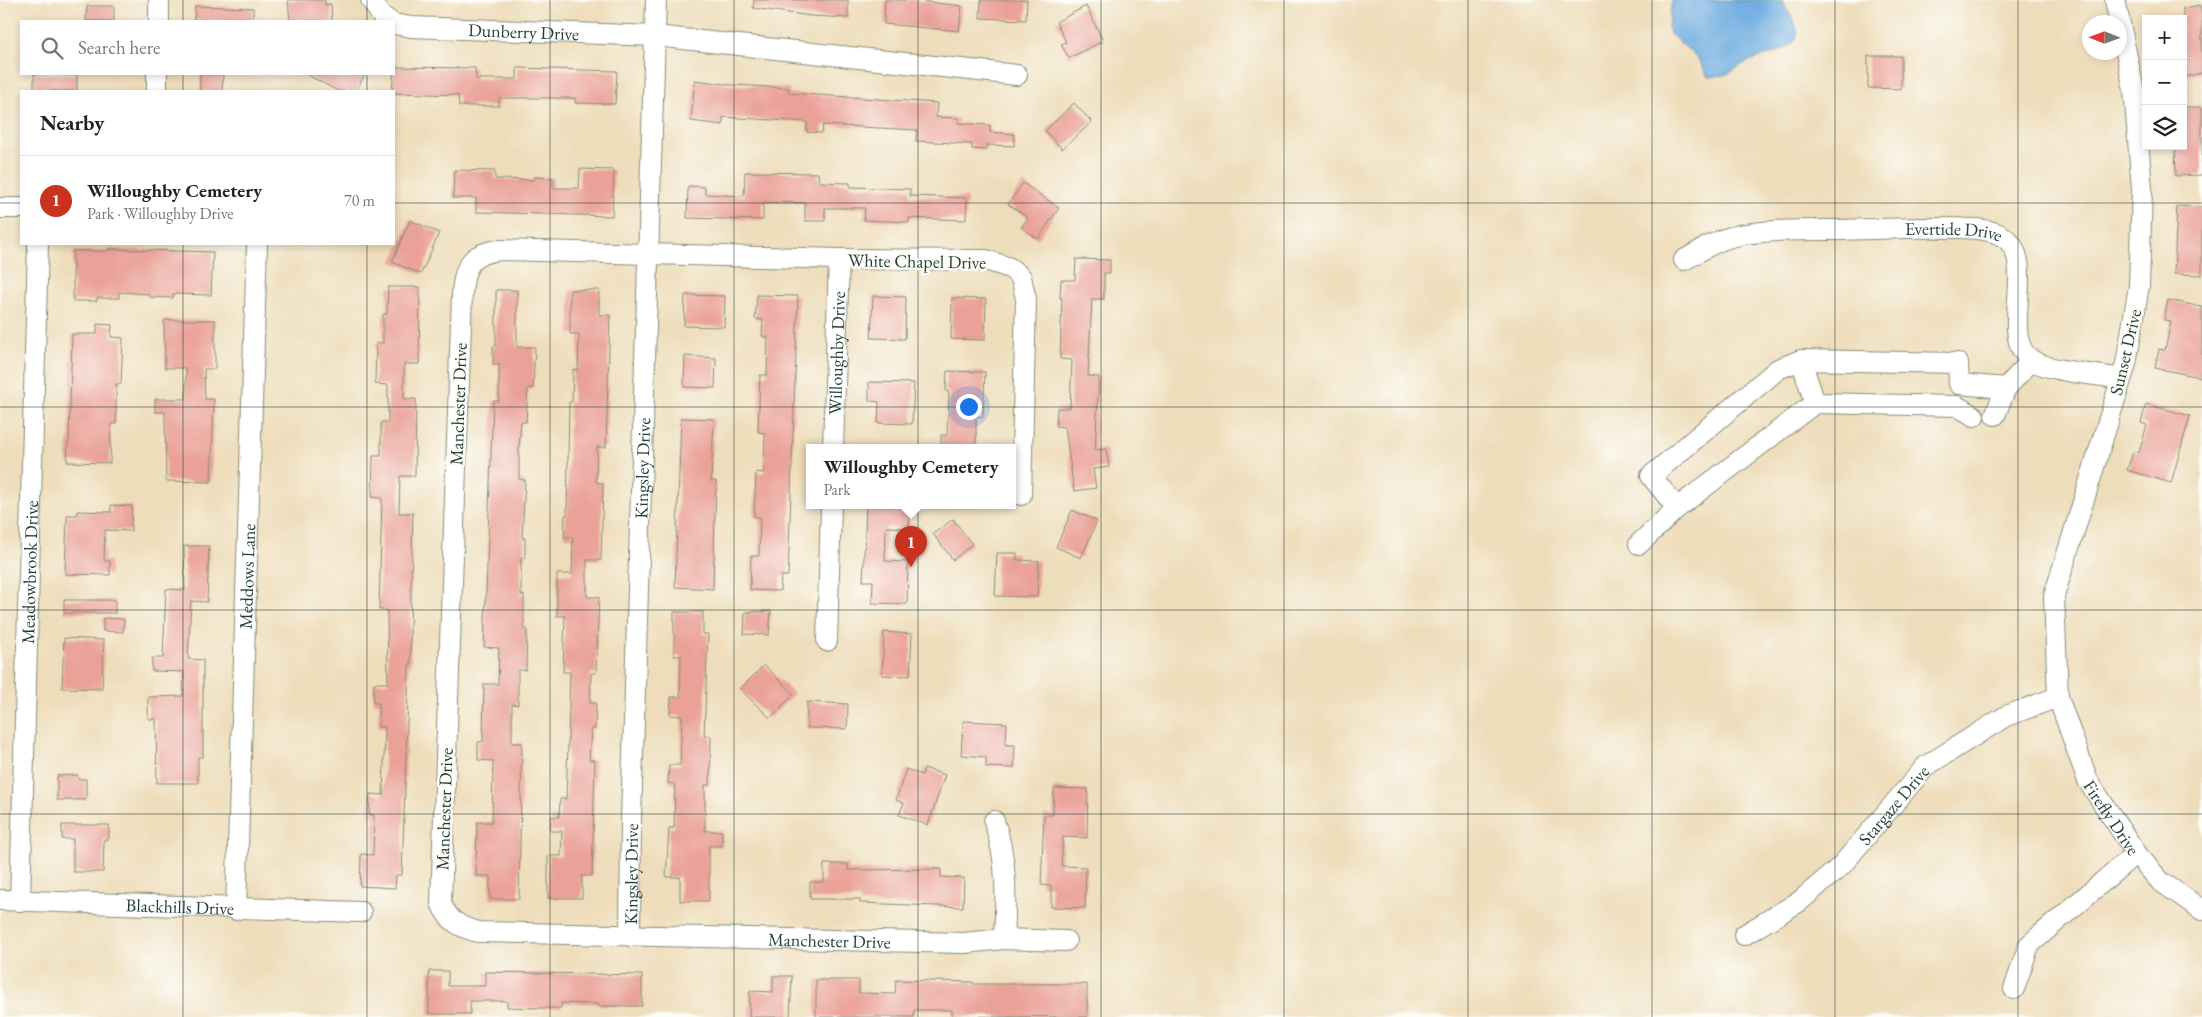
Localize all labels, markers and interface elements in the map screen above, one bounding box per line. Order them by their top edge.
north arrow [2082,15,2127,60]
map controls [2142,15,2187,150]
button: + [2142,15,2187,60]
street label: Dunberry Drive [468,18,580,45]
search box [20,20,395,75]
icon: search [38,34,66,62]
text: Search here [78,35,160,60]
button: − [2142,60,2187,105]
button: layers [2142,105,2187,150]
text: Nearby [40,109,104,136]
text: Willoughby Cemetery [87,178,262,203]
text: 1 [52,190,60,211]
text: 70 m [344,190,375,211]
text: Park · Willoughby Drive [87,203,234,224]
street label: Evertide Drive [1905,216,2007,246]
street label: White Chapel Drive [848,248,986,274]
street label: Willoughby Drive [823,291,849,415]
street label: Sunset Drive [2104,307,2146,397]
street label: Manchester Drive [444,342,472,466]
your location [956,394,982,420]
street label: Kingsley Drive [629,417,655,519]
popup [806,444,1016,509]
text: Willoughby Cemetery [823,454,999,479]
text: Park [823,479,851,500]
street label: Meadowbrook Drive [16,500,42,644]
street label: Meddows Lane [233,523,260,629]
pin: 1 [895,526,927,567]
street label: Manchester Drive [430,747,458,871]
street label: Stargaze Drive [1853,760,1934,849]
street label: Firefly Drive [2079,775,2145,859]
street label: Kingsley Drive [619,823,642,925]
street label: Blackhills Drive [125,893,234,919]
street label: Manchester Drive [768,927,891,953]

